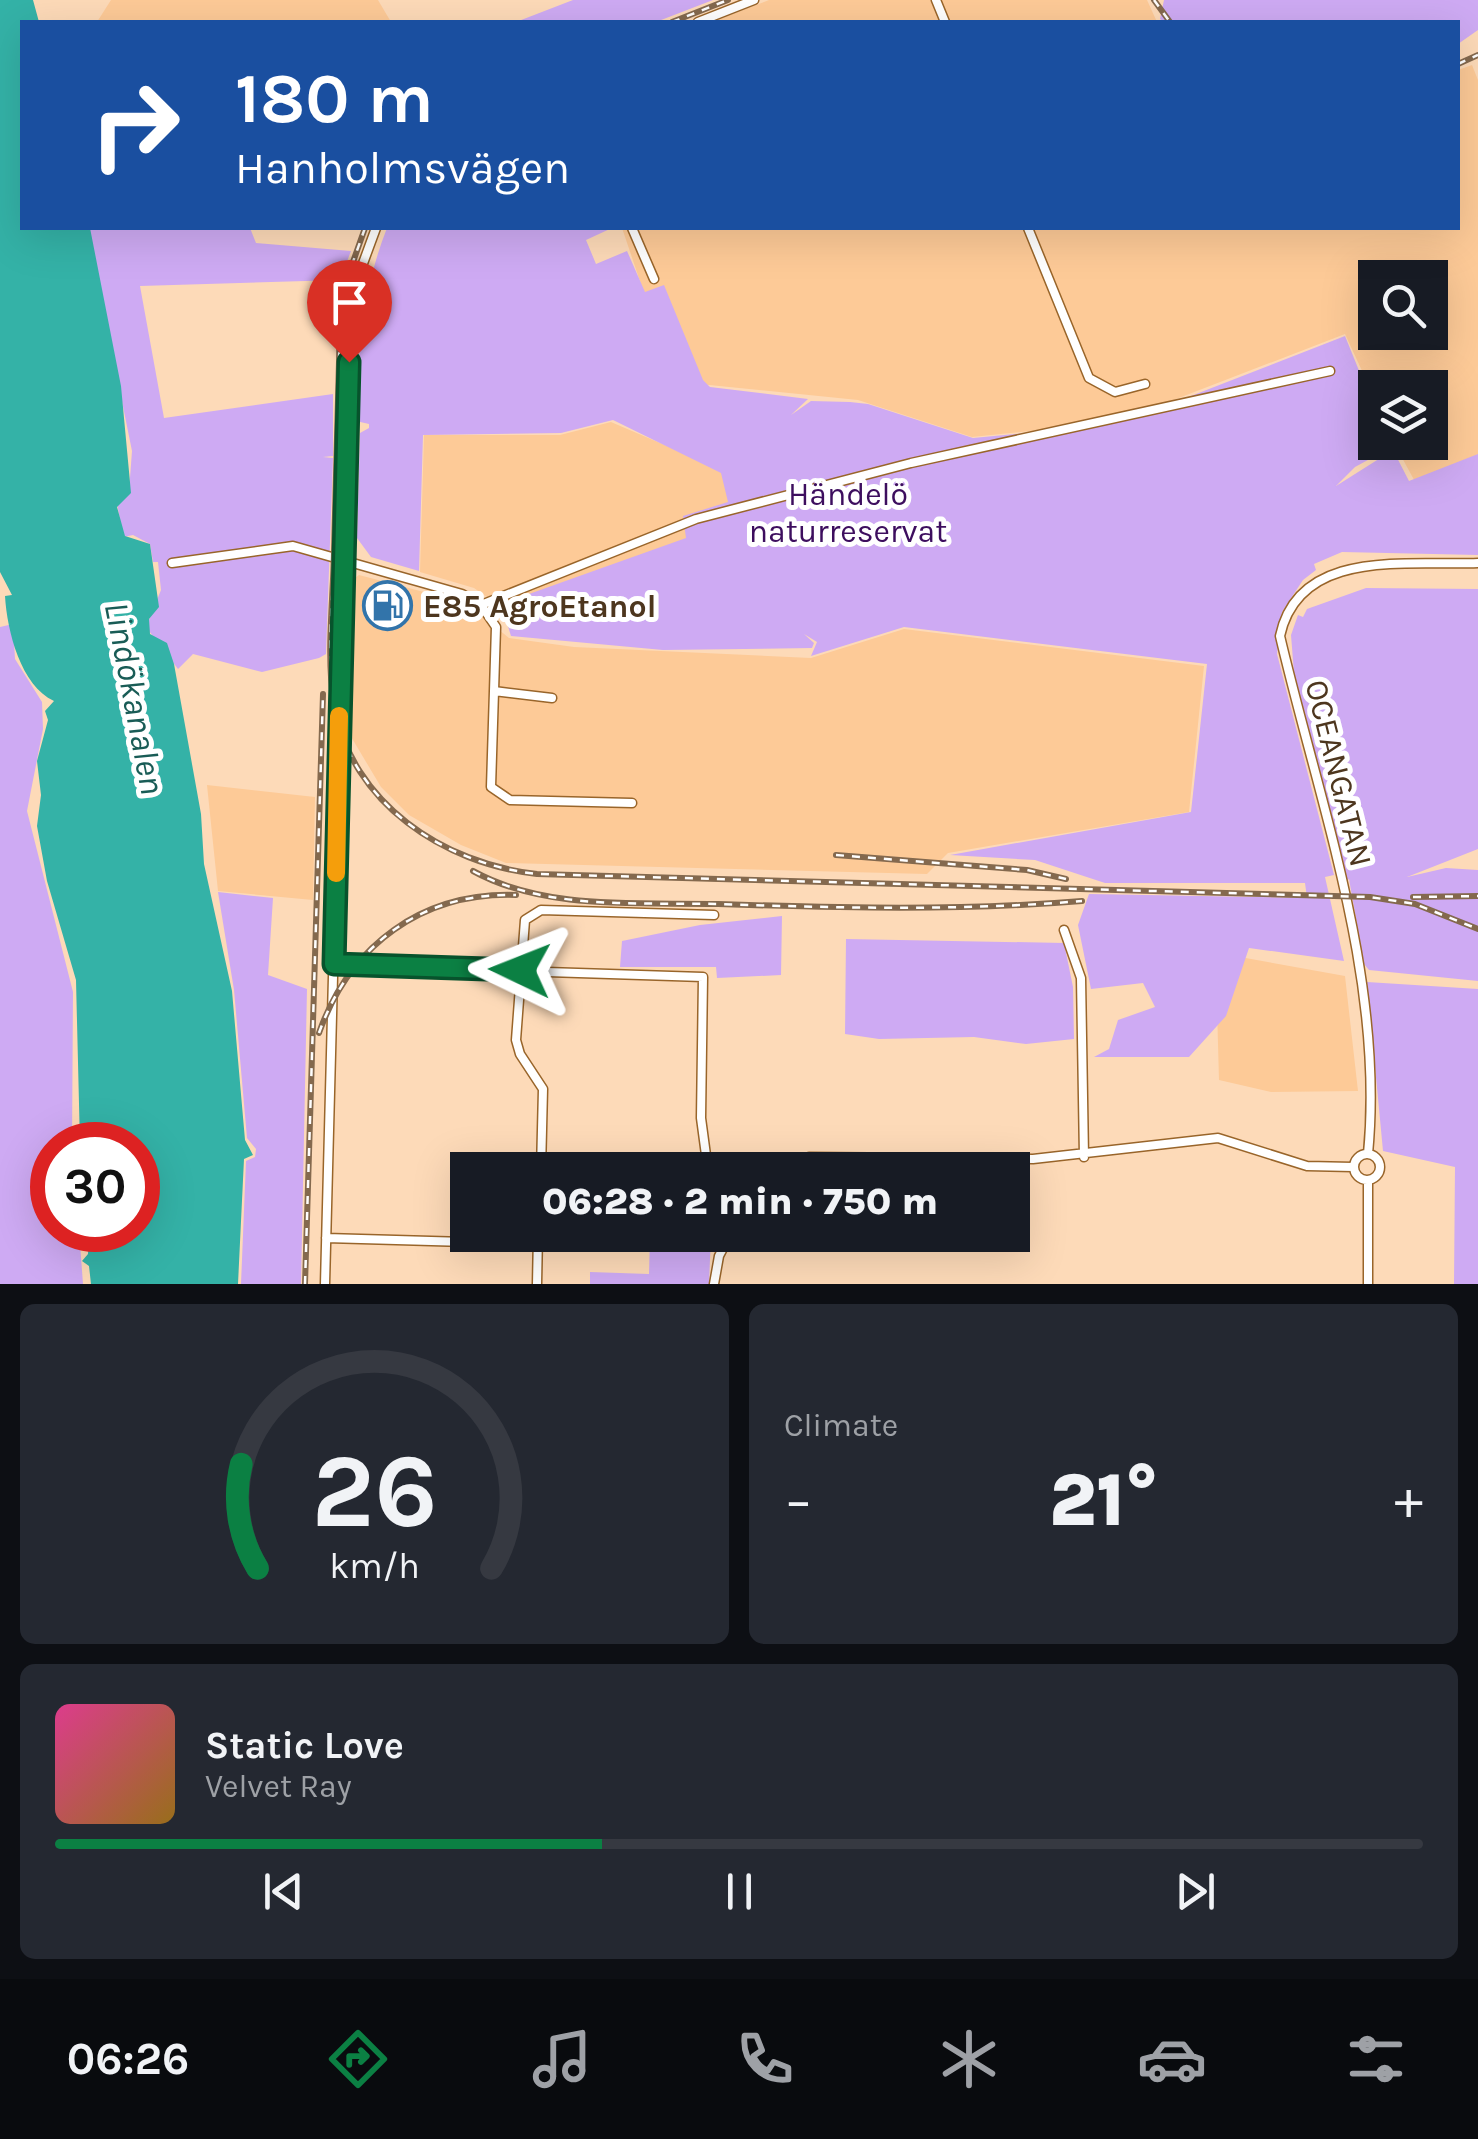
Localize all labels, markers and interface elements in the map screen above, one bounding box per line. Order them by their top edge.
text: 180 m [235,58,434,140]
icon: right [70,60,200,190]
text: Hanholmsvägen [235,142,570,194]
pin [307,260,392,363]
map controls [1358,260,1448,460]
button: search [1358,260,1448,350]
icon: arrive [322,275,377,330]
button: layers [1358,370,1448,460]
park label: Händelö naturreservat [749,476,947,550]
fuel station icon: E85 AgroEtanol [362,580,414,632]
place label: E85 AgroEtanol [423,588,656,625]
water label: Lindökanalen [96,598,173,798]
street label: OCEANGATAN [1297,676,1380,870]
position arrow [468,918,572,1022]
speed limit sign: 30 [30,1122,160,1252]
text: 06:28 · 2 min · 750 m [542,1179,938,1224]
text: Climate [784,1407,898,1444]
text: 26 [311,1431,438,1552]
text: 21° [1049,1456,1158,1544]
text: − [784,1468,813,1532]
text: + [1394,1468,1423,1532]
text: km/h [329,1545,420,1587]
text: Static Love [205,1723,404,1768]
text: Velvet Ray [205,1768,352,1805]
icon: previous [256,1864,311,1919]
icon: pause [712,1864,767,1919]
icon: next [1168,1864,1223,1919]
icon: directions [323,2024,393,2094]
icon: music [527,2024,597,2094]
icon: phone [730,2024,800,2094]
icon: climate [934,2024,1004,2094]
icon: car [1137,2024,1207,2094]
icon: filters [1341,2024,1411,2094]
text: 06:26 [67,2033,189,2085]

